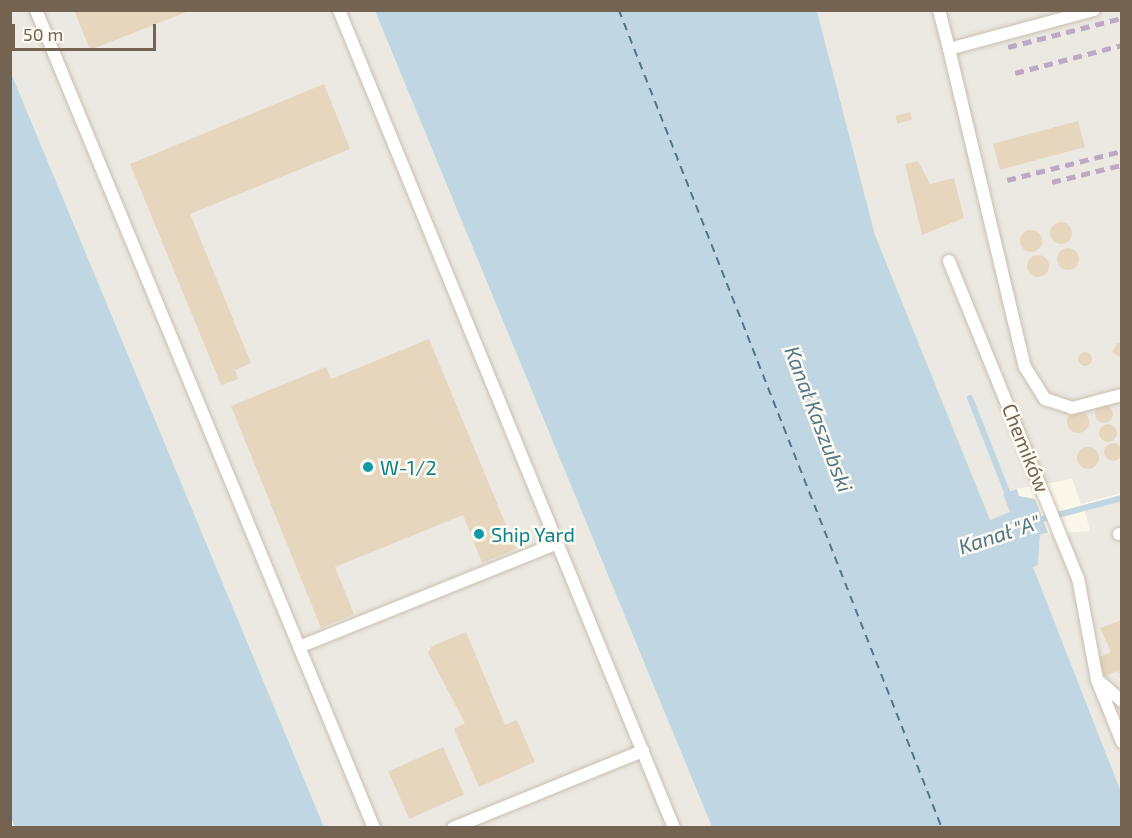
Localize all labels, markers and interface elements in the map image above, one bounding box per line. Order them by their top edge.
scale bar [15,12,159,50]
text: 50 m [23,23,63,45]
water label: Kanał Kaszubski [779,342,859,496]
street label: Chemików [997,400,1055,496]
place label: W-1/2 [380,455,437,479]
marker: W-1/2 [361,460,375,474]
water label: Kanał "A" [955,509,1043,559]
place label: Ship Yard [491,522,575,546]
marker: Ship Yard [472,527,486,541]

